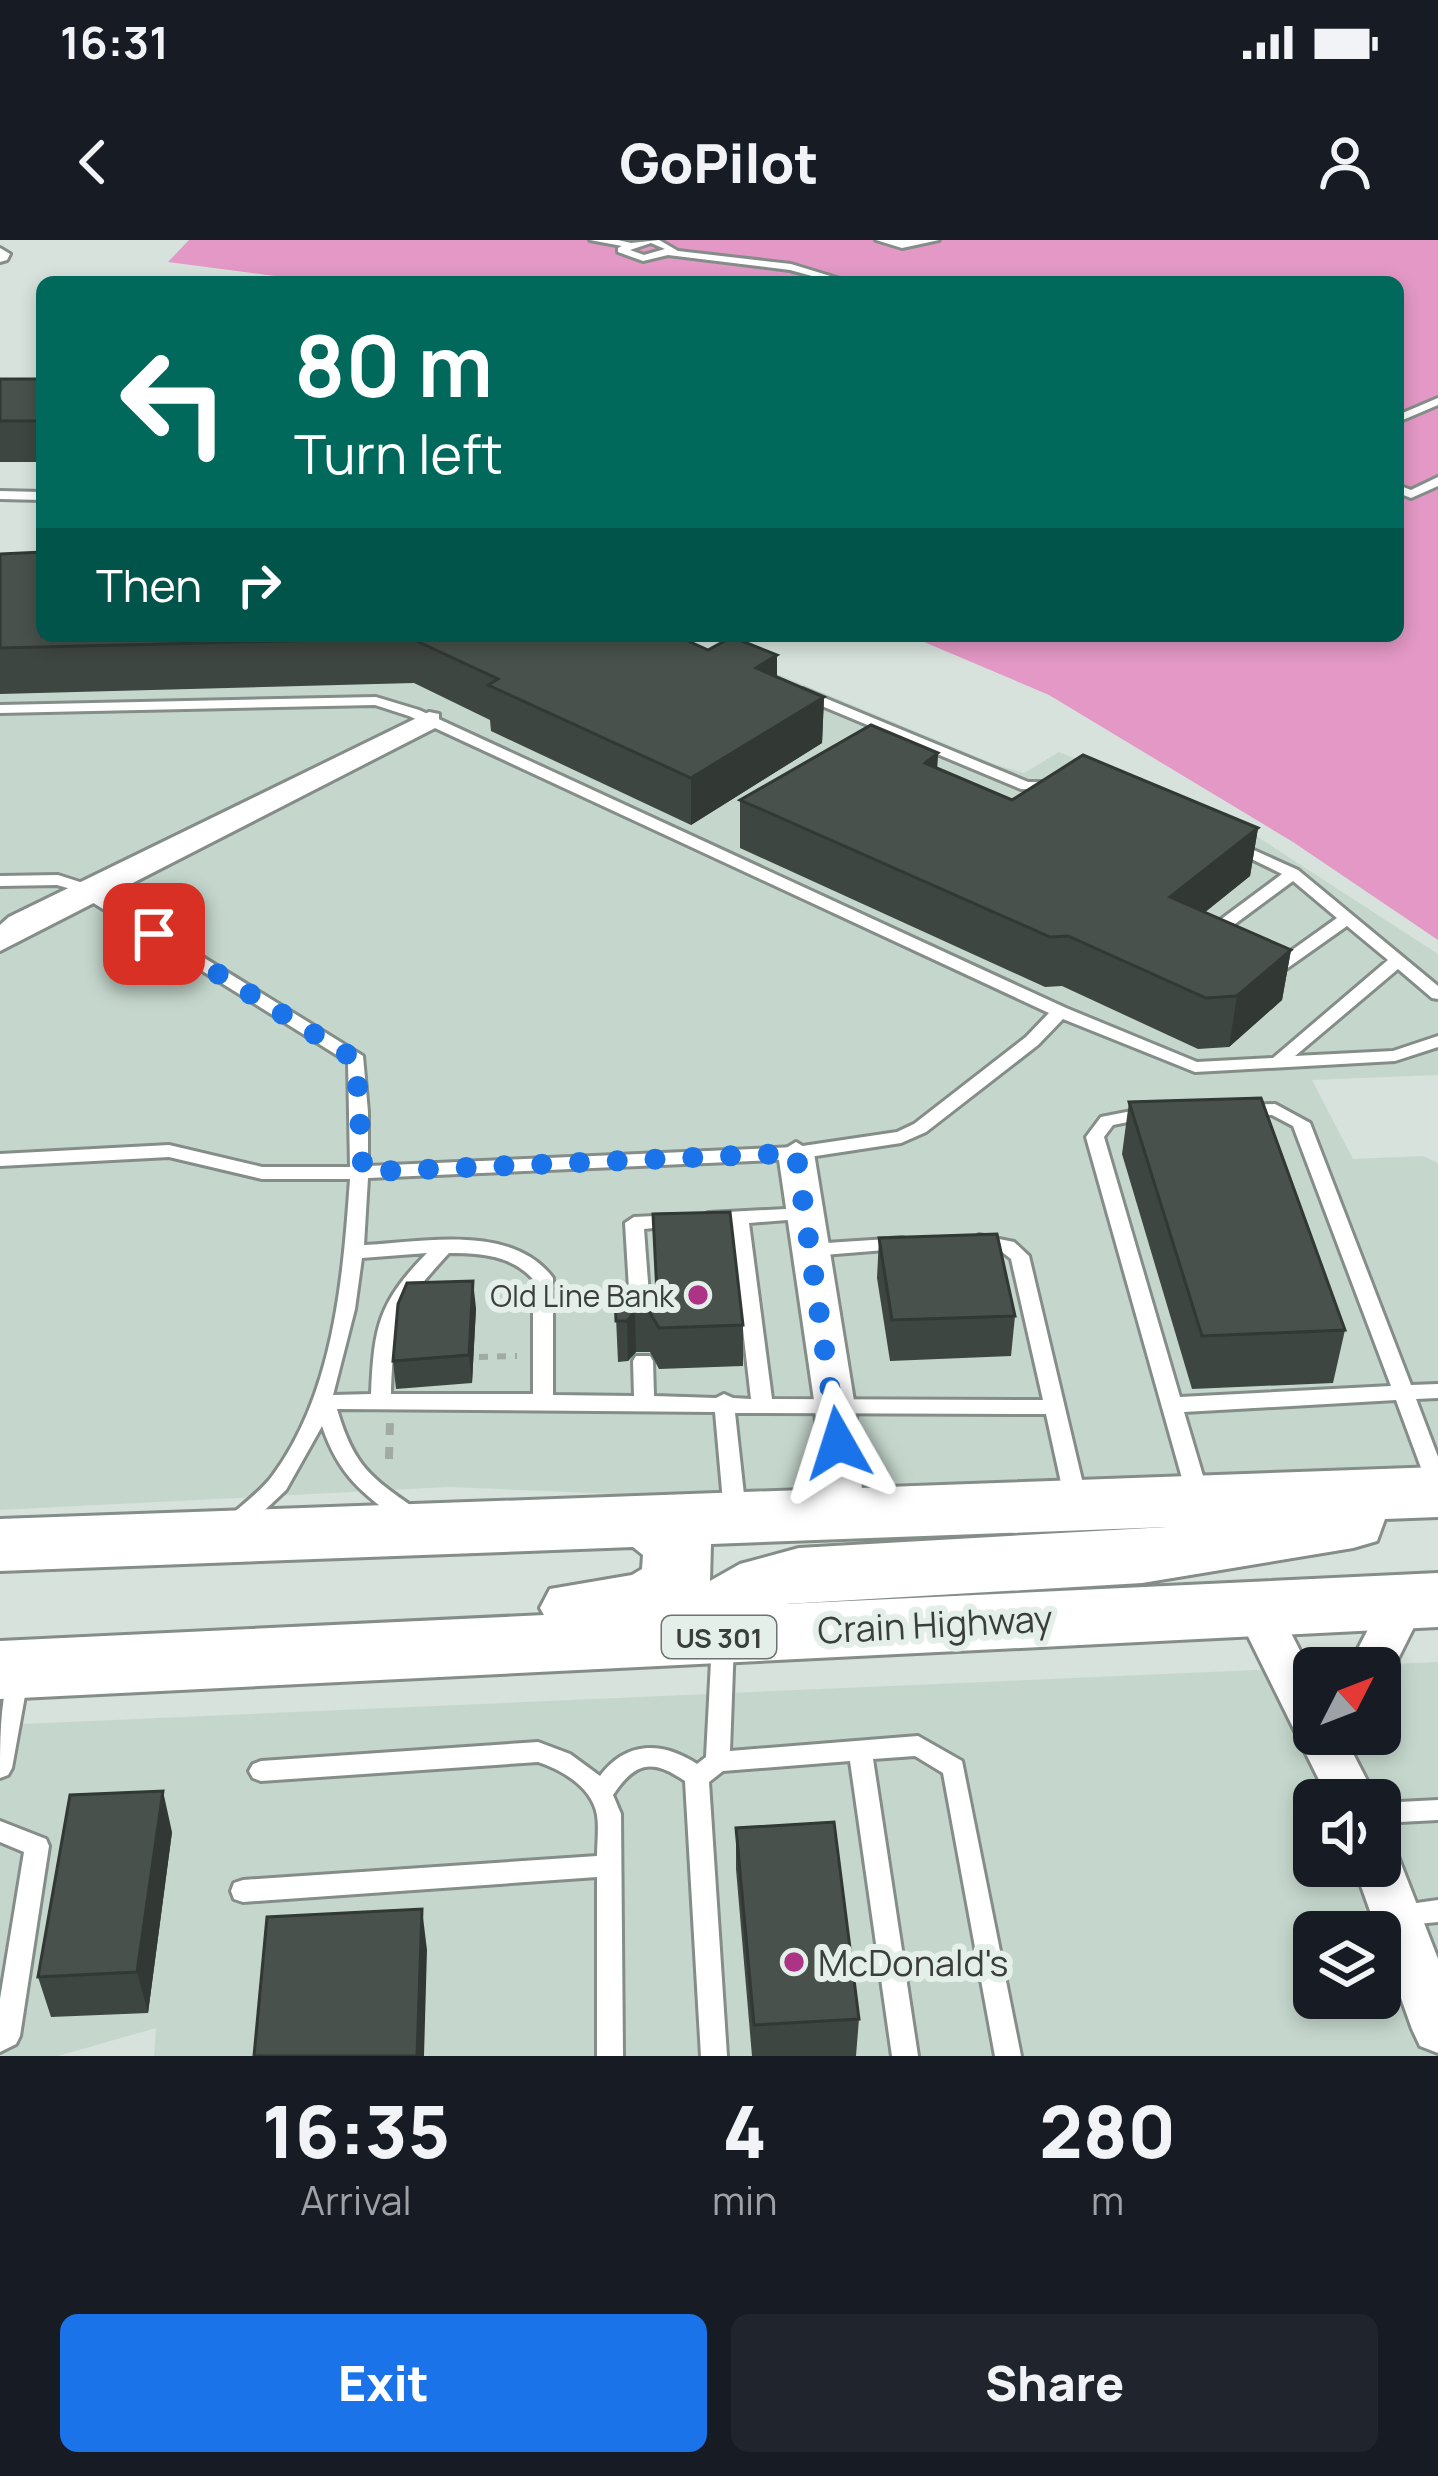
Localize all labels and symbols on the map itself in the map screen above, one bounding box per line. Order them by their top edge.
pin [103,883,205,985]
place label: Old Line Bank [490,1275,675,1316]
marker: Old Line Bank [685,1282,711,1308]
position arrow [775,1380,901,1506]
street label: Crain Highway [816,1593,1054,1655]
road number: US 301 [662,1616,776,1658]
north arrow [1293,1647,1401,1755]
place label: McDonald's [818,1938,1008,1987]
marker: McDonald's [781,1949,807,1975]

